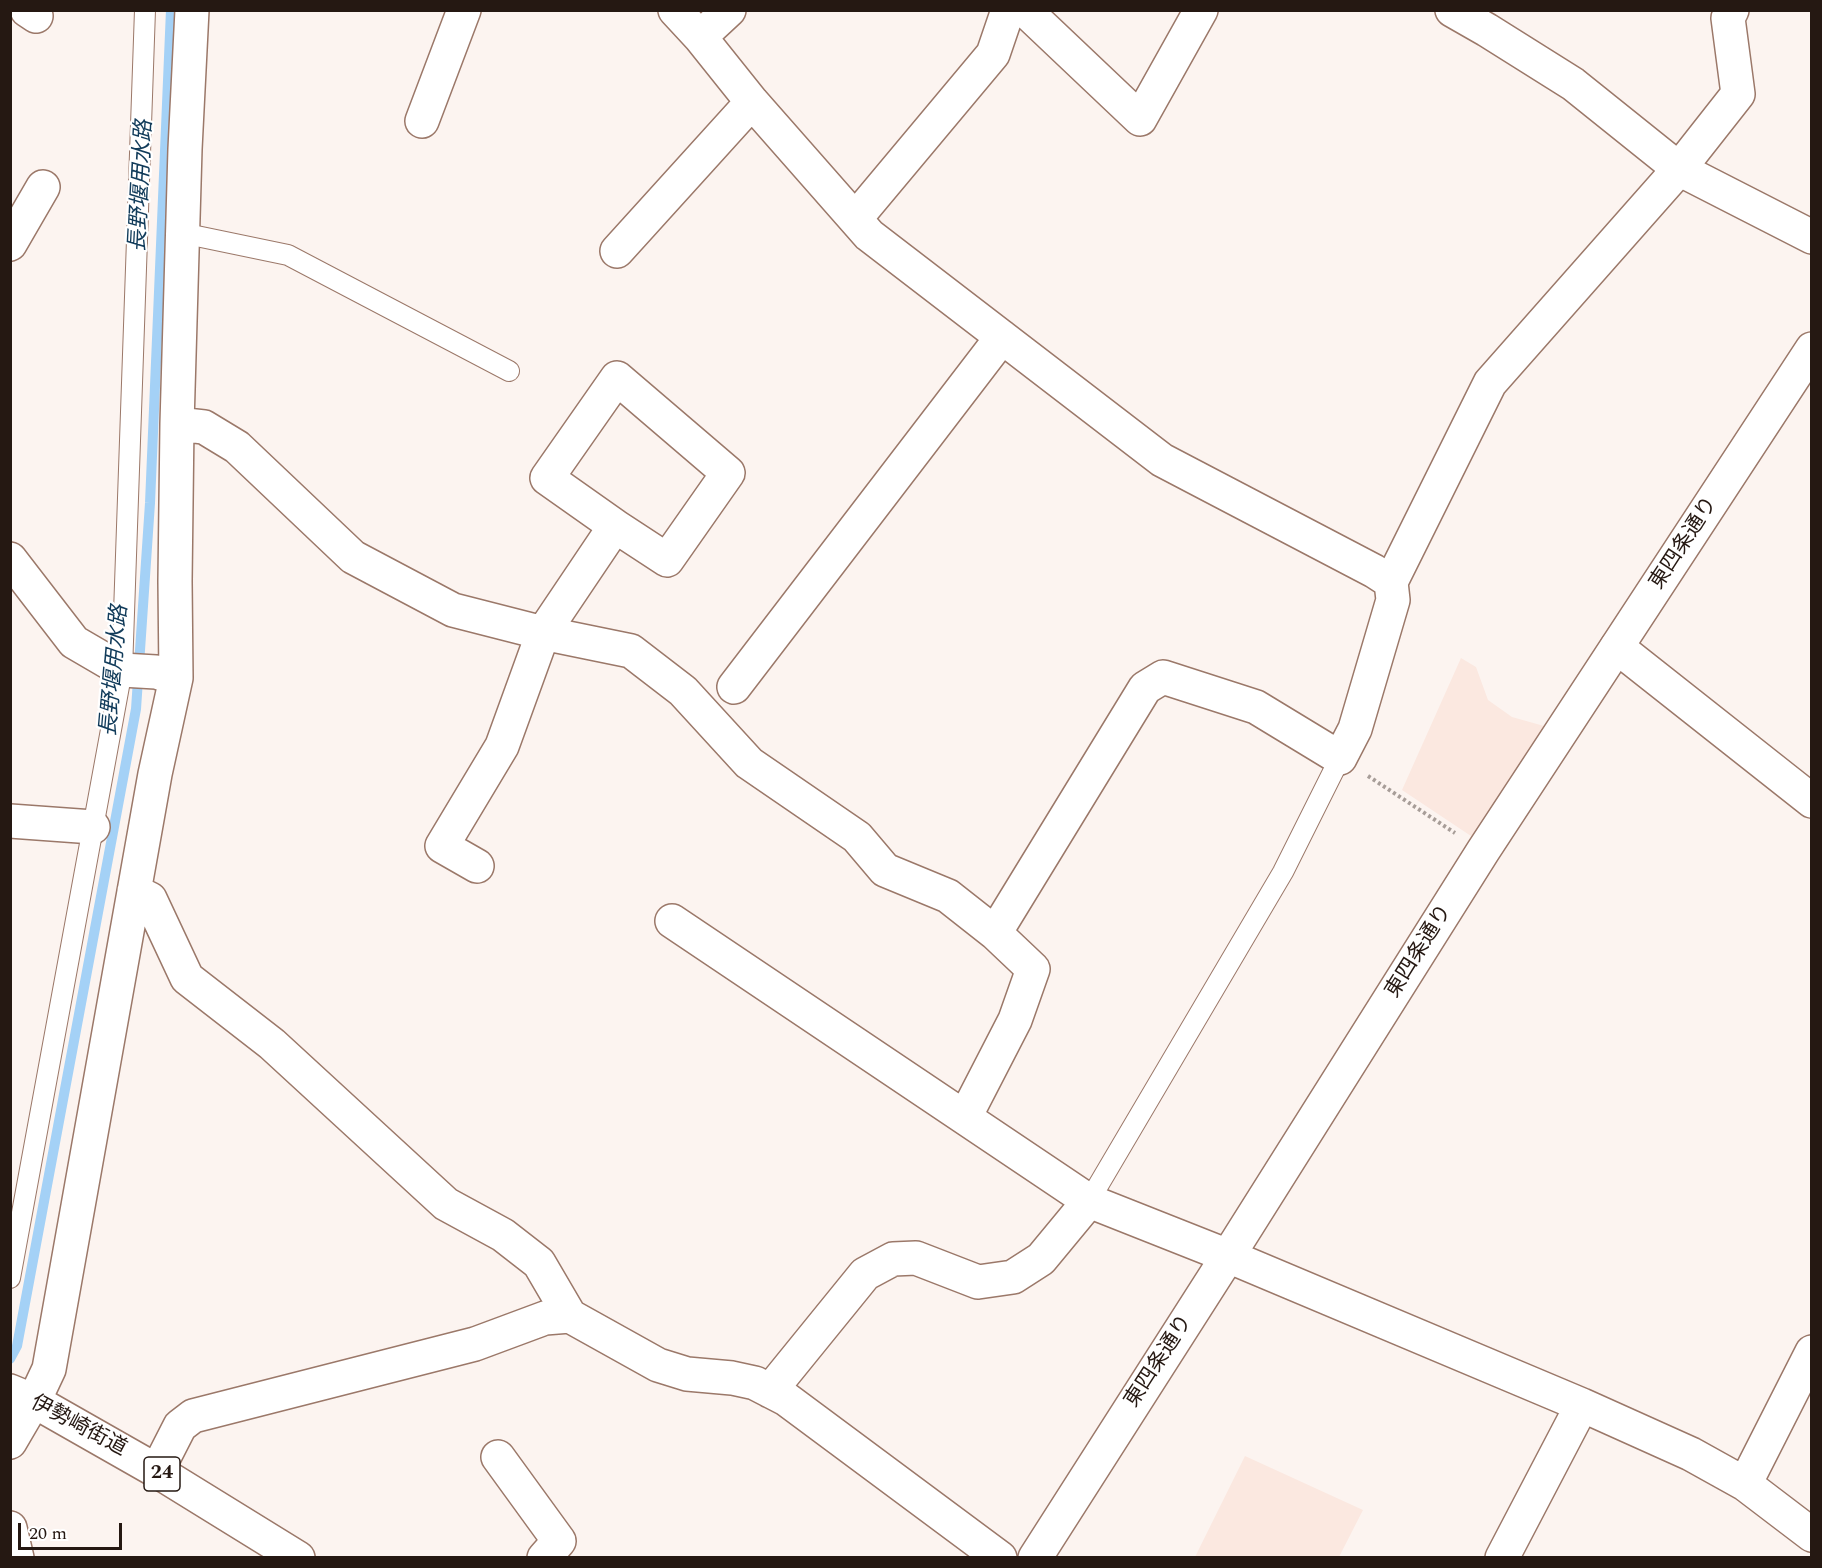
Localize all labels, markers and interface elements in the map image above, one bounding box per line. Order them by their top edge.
water label: 長野堰用水路 [126,119,160,253]
street label: 東四条通り [1646,493,1724,595]
water label: 長野堰用水路 [97,604,135,738]
street label: 東四条通り [1381,901,1459,1003]
street label: 東四条通り [1121,1311,1199,1413]
street label: 伊勢崎街道 [26,1391,130,1463]
road number: 24 [144,1457,180,1491]
scale bar [21,1511,124,1549]
text: 20 m [29,1520,67,1547]

